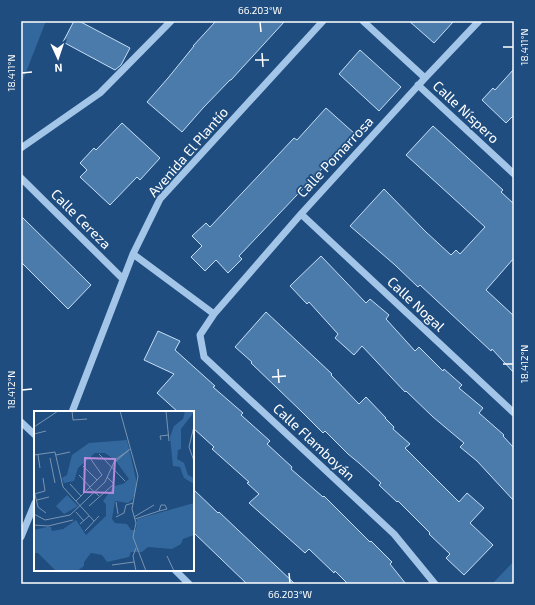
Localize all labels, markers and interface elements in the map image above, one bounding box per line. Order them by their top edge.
text: 66.203°W [238,4,283,16]
text: 18.411°N [518,28,530,66]
north arrow [38,38,78,78]
text: 18.411°N [5,54,17,92]
text: N [54,62,63,75]
street label: Calle Níspero [430,77,503,147]
street label: Avenida El Plantío [144,103,231,200]
street label: Calle Pomarrosa [293,113,376,201]
street label: Calle Cereza [48,185,115,252]
street label: Calle Nogal [384,273,449,335]
text: 18.412°N [518,345,530,383]
text: 18.412°N [5,371,17,409]
street label: Calle Flamboyán [270,400,359,484]
inset map [34,411,194,571]
text: 66.203°W [268,588,313,600]

